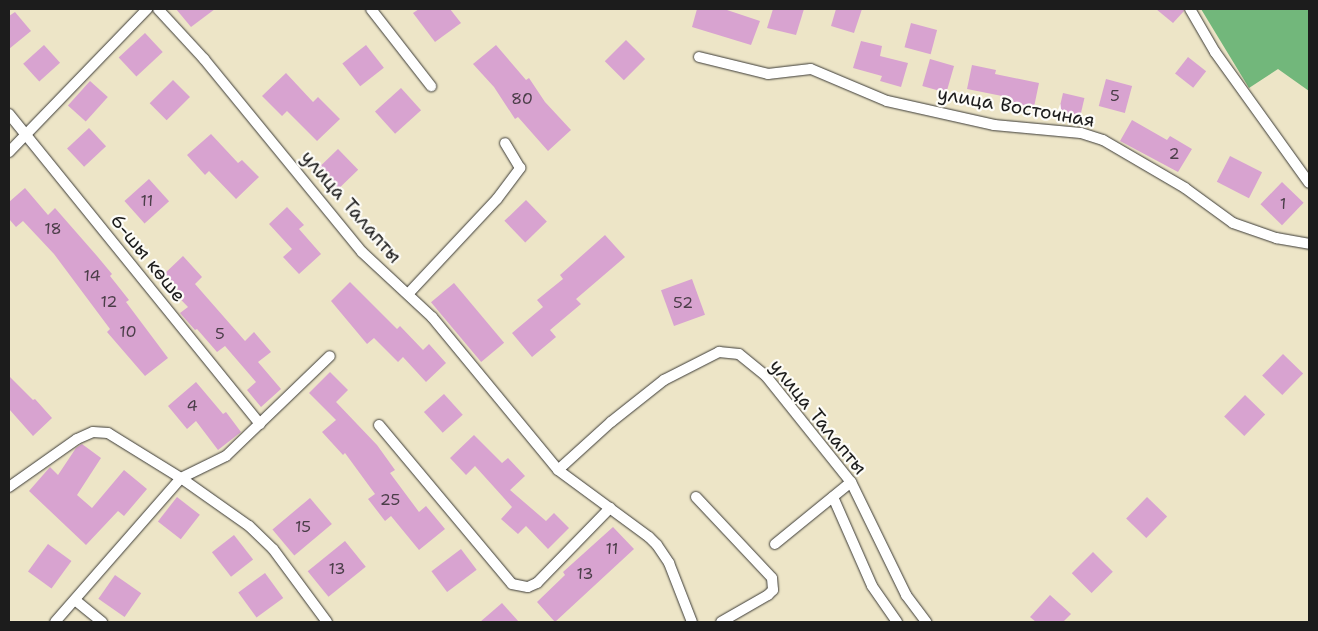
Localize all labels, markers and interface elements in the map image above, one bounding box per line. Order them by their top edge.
street label: улица Восточная [935,82,1097,132]
house number: 5 [1110,86,1120,106]
house number: 80 [511,89,533,109]
house number: 2 [1168,144,1180,164]
street label: улица Талапты [296,146,406,268]
house number: 11 [141,191,153,211]
house number: 1 [1280,194,1286,214]
street label: 6-шы көше [106,209,190,307]
house number: 18 [44,219,62,239]
house number: 14 [83,266,101,286]
house number: 12 [100,292,118,312]
house number: 52 [673,293,693,313]
house number: 10 [119,322,137,342]
house number: 5 [215,324,225,344]
street label: улица Талапты [765,355,871,479]
house number: 4 [186,396,198,416]
house number: 25 [380,490,400,510]
house number: 15 [295,517,311,537]
house number: 11 [606,539,618,559]
house number: 13 [328,559,346,579]
house number: 13 [576,564,594,584]

